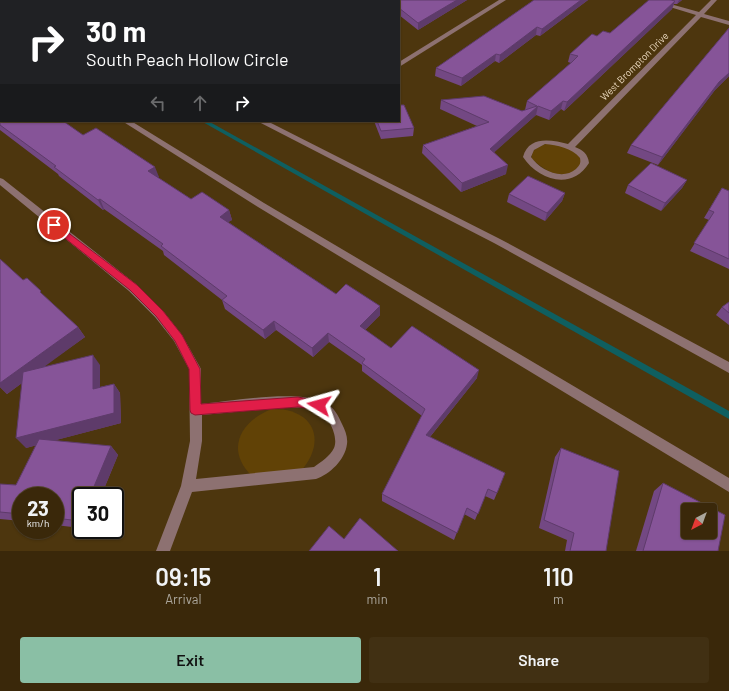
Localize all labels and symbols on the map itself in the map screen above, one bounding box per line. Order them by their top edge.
street label: West Brompton Drive [597,29,671,103]
pin [37,208,71,242]
position arrow [298,384,340,426]
speed limit sign: 30 [72,487,124,539]
north arrow [681,503,717,539]

